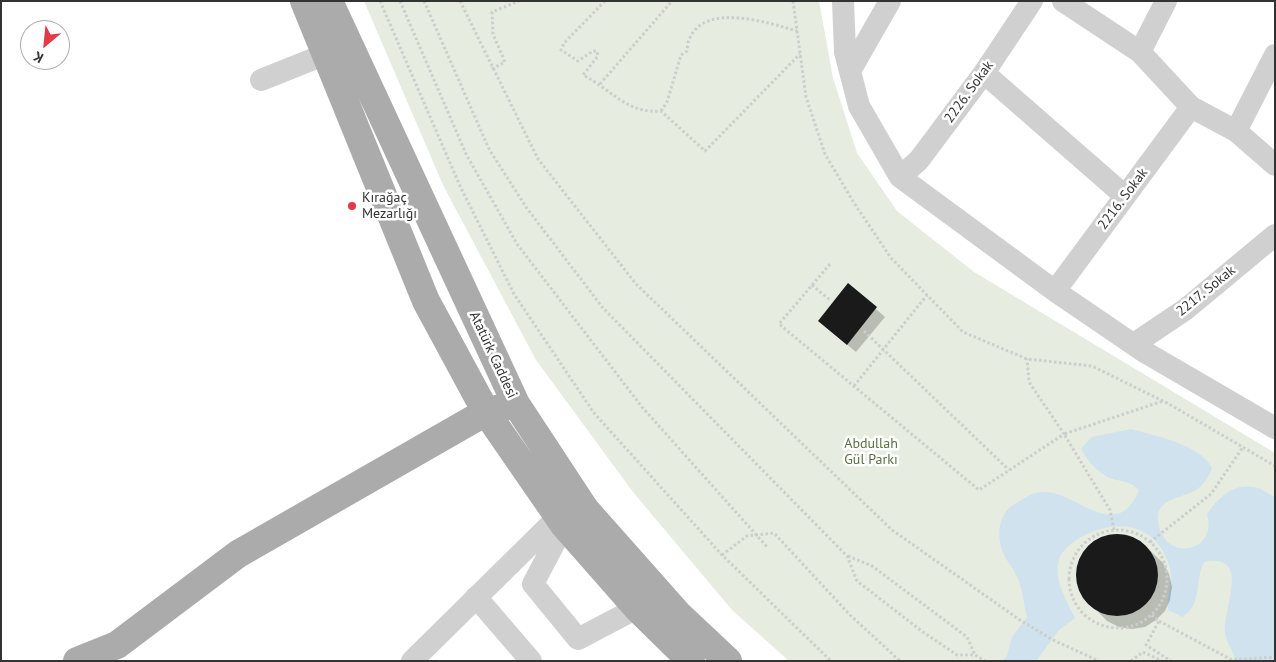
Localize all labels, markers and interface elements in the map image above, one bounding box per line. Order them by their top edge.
north arrow [20,20,70,70]
text: K [30,47,46,67]
street label: 2226. Sokak [941,58,997,126]
street label: 2216. Sokak [1094,165,1152,233]
place label: Kırağaç Mezarlığı [362,190,417,222]
marker: Kırağaç Mezarlığı [346,200,358,212]
street label: 2217. Sokak [1173,262,1239,320]
street label: Atatürk Caddesi [466,309,520,401]
park label: Abdullah Gül Parkı [844,436,898,468]

